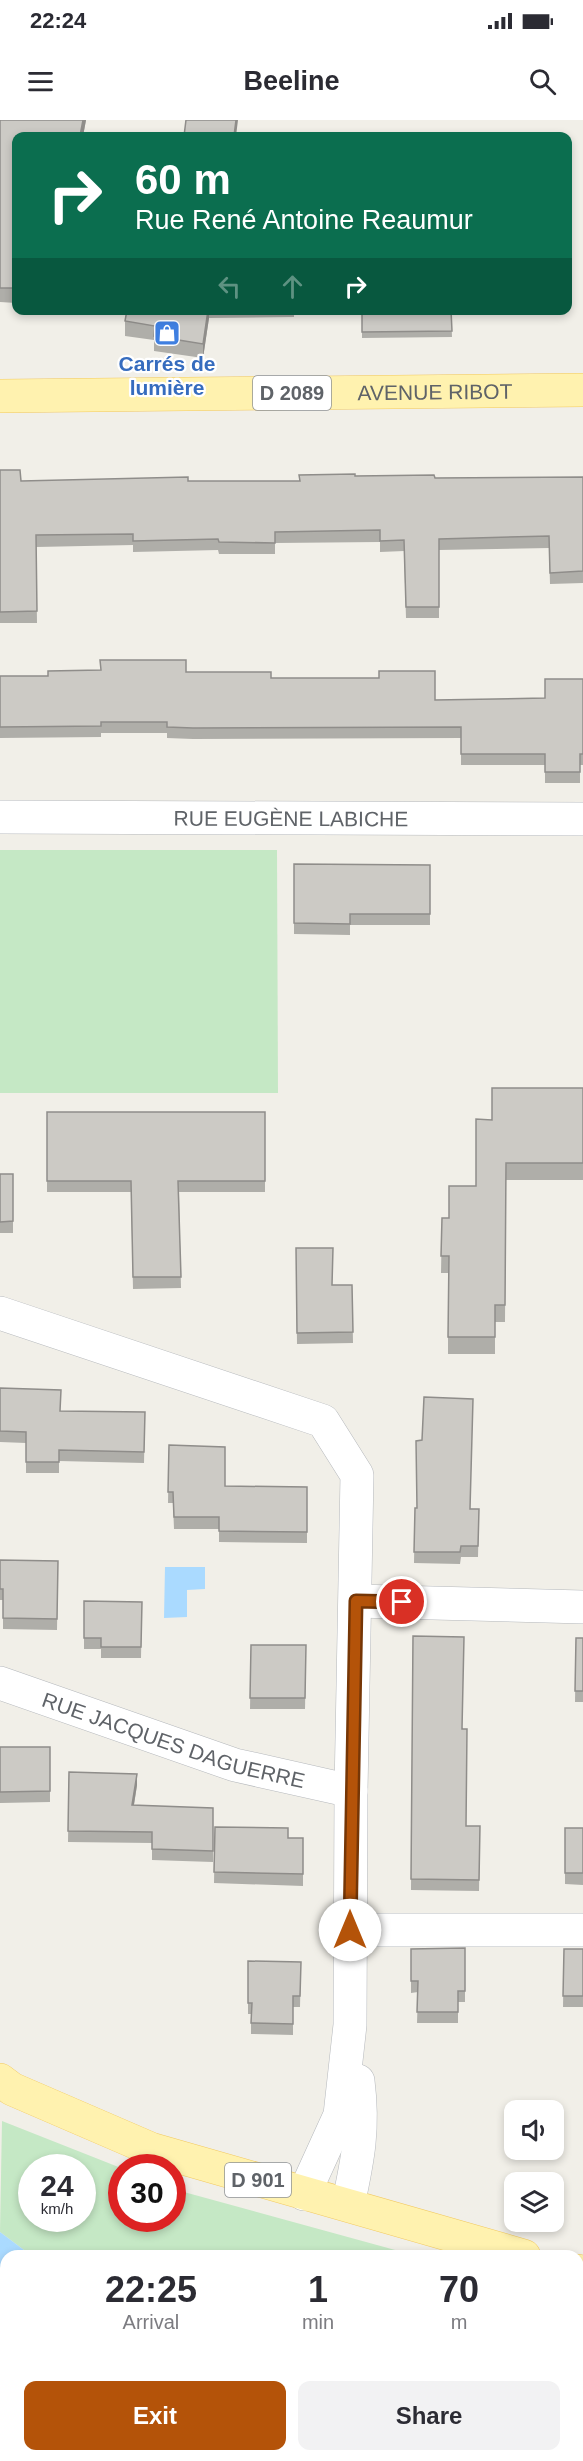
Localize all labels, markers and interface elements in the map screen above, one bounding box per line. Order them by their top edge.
text: 22:24 [30,8,86,33]
icon: menu [24,65,57,98]
icon: search [526,65,559,98]
text: Beeline [243,66,340,96]
icon: right [36,156,114,234]
text: 60 m [135,156,231,203]
text: Rue René Antoine Reaumur [135,205,473,235]
icon: left [213,270,246,303]
icon: ahead [276,270,309,303]
icon: right [339,270,372,303]
shop icon: Carrés de lumière [152,318,182,348]
place label: Carrés de lumière [119,352,215,399]
road number: D 2089 [253,376,331,410]
street label: AVENUE RIBOT [357,379,513,404]
street label: RUE EUGÈNE LABICHE [174,806,408,830]
pin [376,1576,427,1627]
icon: arrive [385,1585,418,1618]
street label: RUE JACQUES DAGUERRE [39,1687,307,1792]
position arrow [318,1898,382,1962]
map controls [504,2100,564,2232]
button: sound [504,2100,564,2160]
speed limit sign: 30 [108,2154,186,2232]
road number: D 901 [225,2163,291,2197]
text: 24 [40,2169,74,2202]
button: layers [504,2172,564,2232]
text: km/h [41,2200,73,2217]
text: 22:25 [105,2269,197,2310]
text: 1 [308,2269,328,2310]
text: 70 [439,2269,479,2310]
text: Arrival [123,2311,179,2333]
text: min [302,2311,334,2333]
text: m [451,2311,467,2333]
button: Exit [24,2381,286,2450]
button: Share [298,2381,560,2450]

